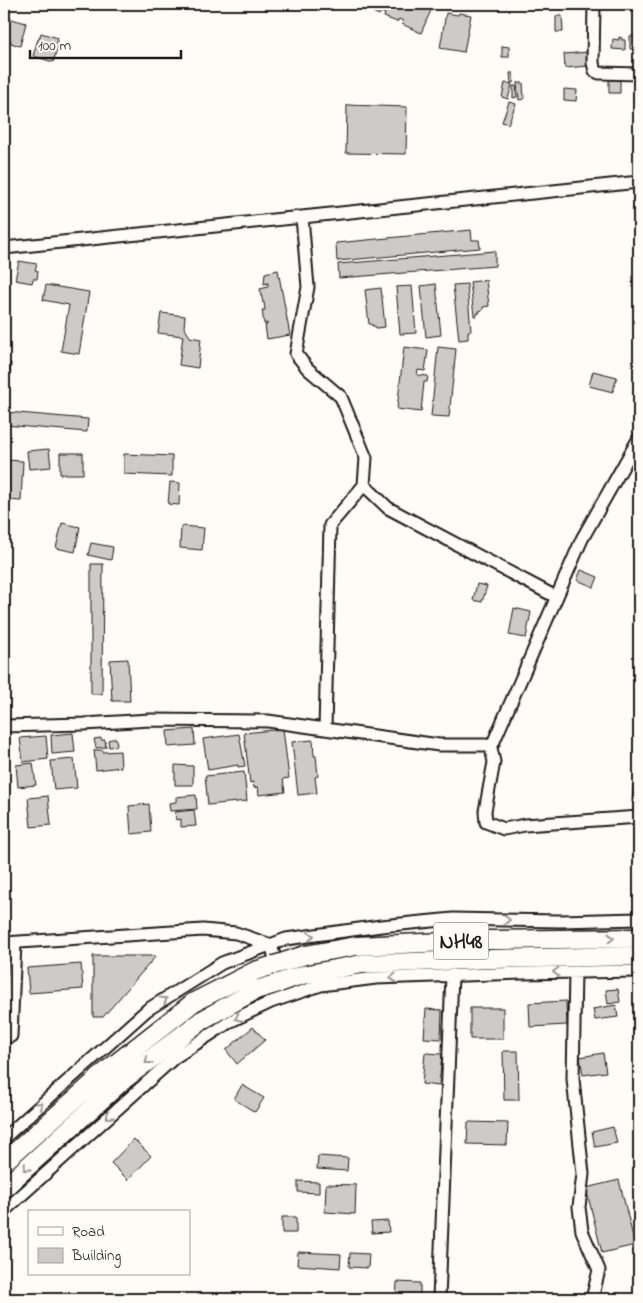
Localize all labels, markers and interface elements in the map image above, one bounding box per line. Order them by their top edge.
scale bar [30,28,181,60]
text: 100 m [38,35,71,57]
one-way arrow [504,914,512,925]
road number: NH48 [434,922,488,959]
one-way arrow [307,931,315,942]
one-way arrow [607,933,615,944]
one-way arrow [551,967,559,977]
one-way arrow [389,972,397,983]
one-way arrow [158,996,167,1006]
one-way arrow [234,1012,243,1022]
one-way arrow [144,1055,154,1064]
one-way arrow [35,1102,44,1111]
one-way arrow [105,1111,114,1120]
one-way arrow [23,1162,32,1171]
legend [28,1210,190,1276]
text: Road [72,1221,105,1243]
text: Building [71,1245,121,1268]

